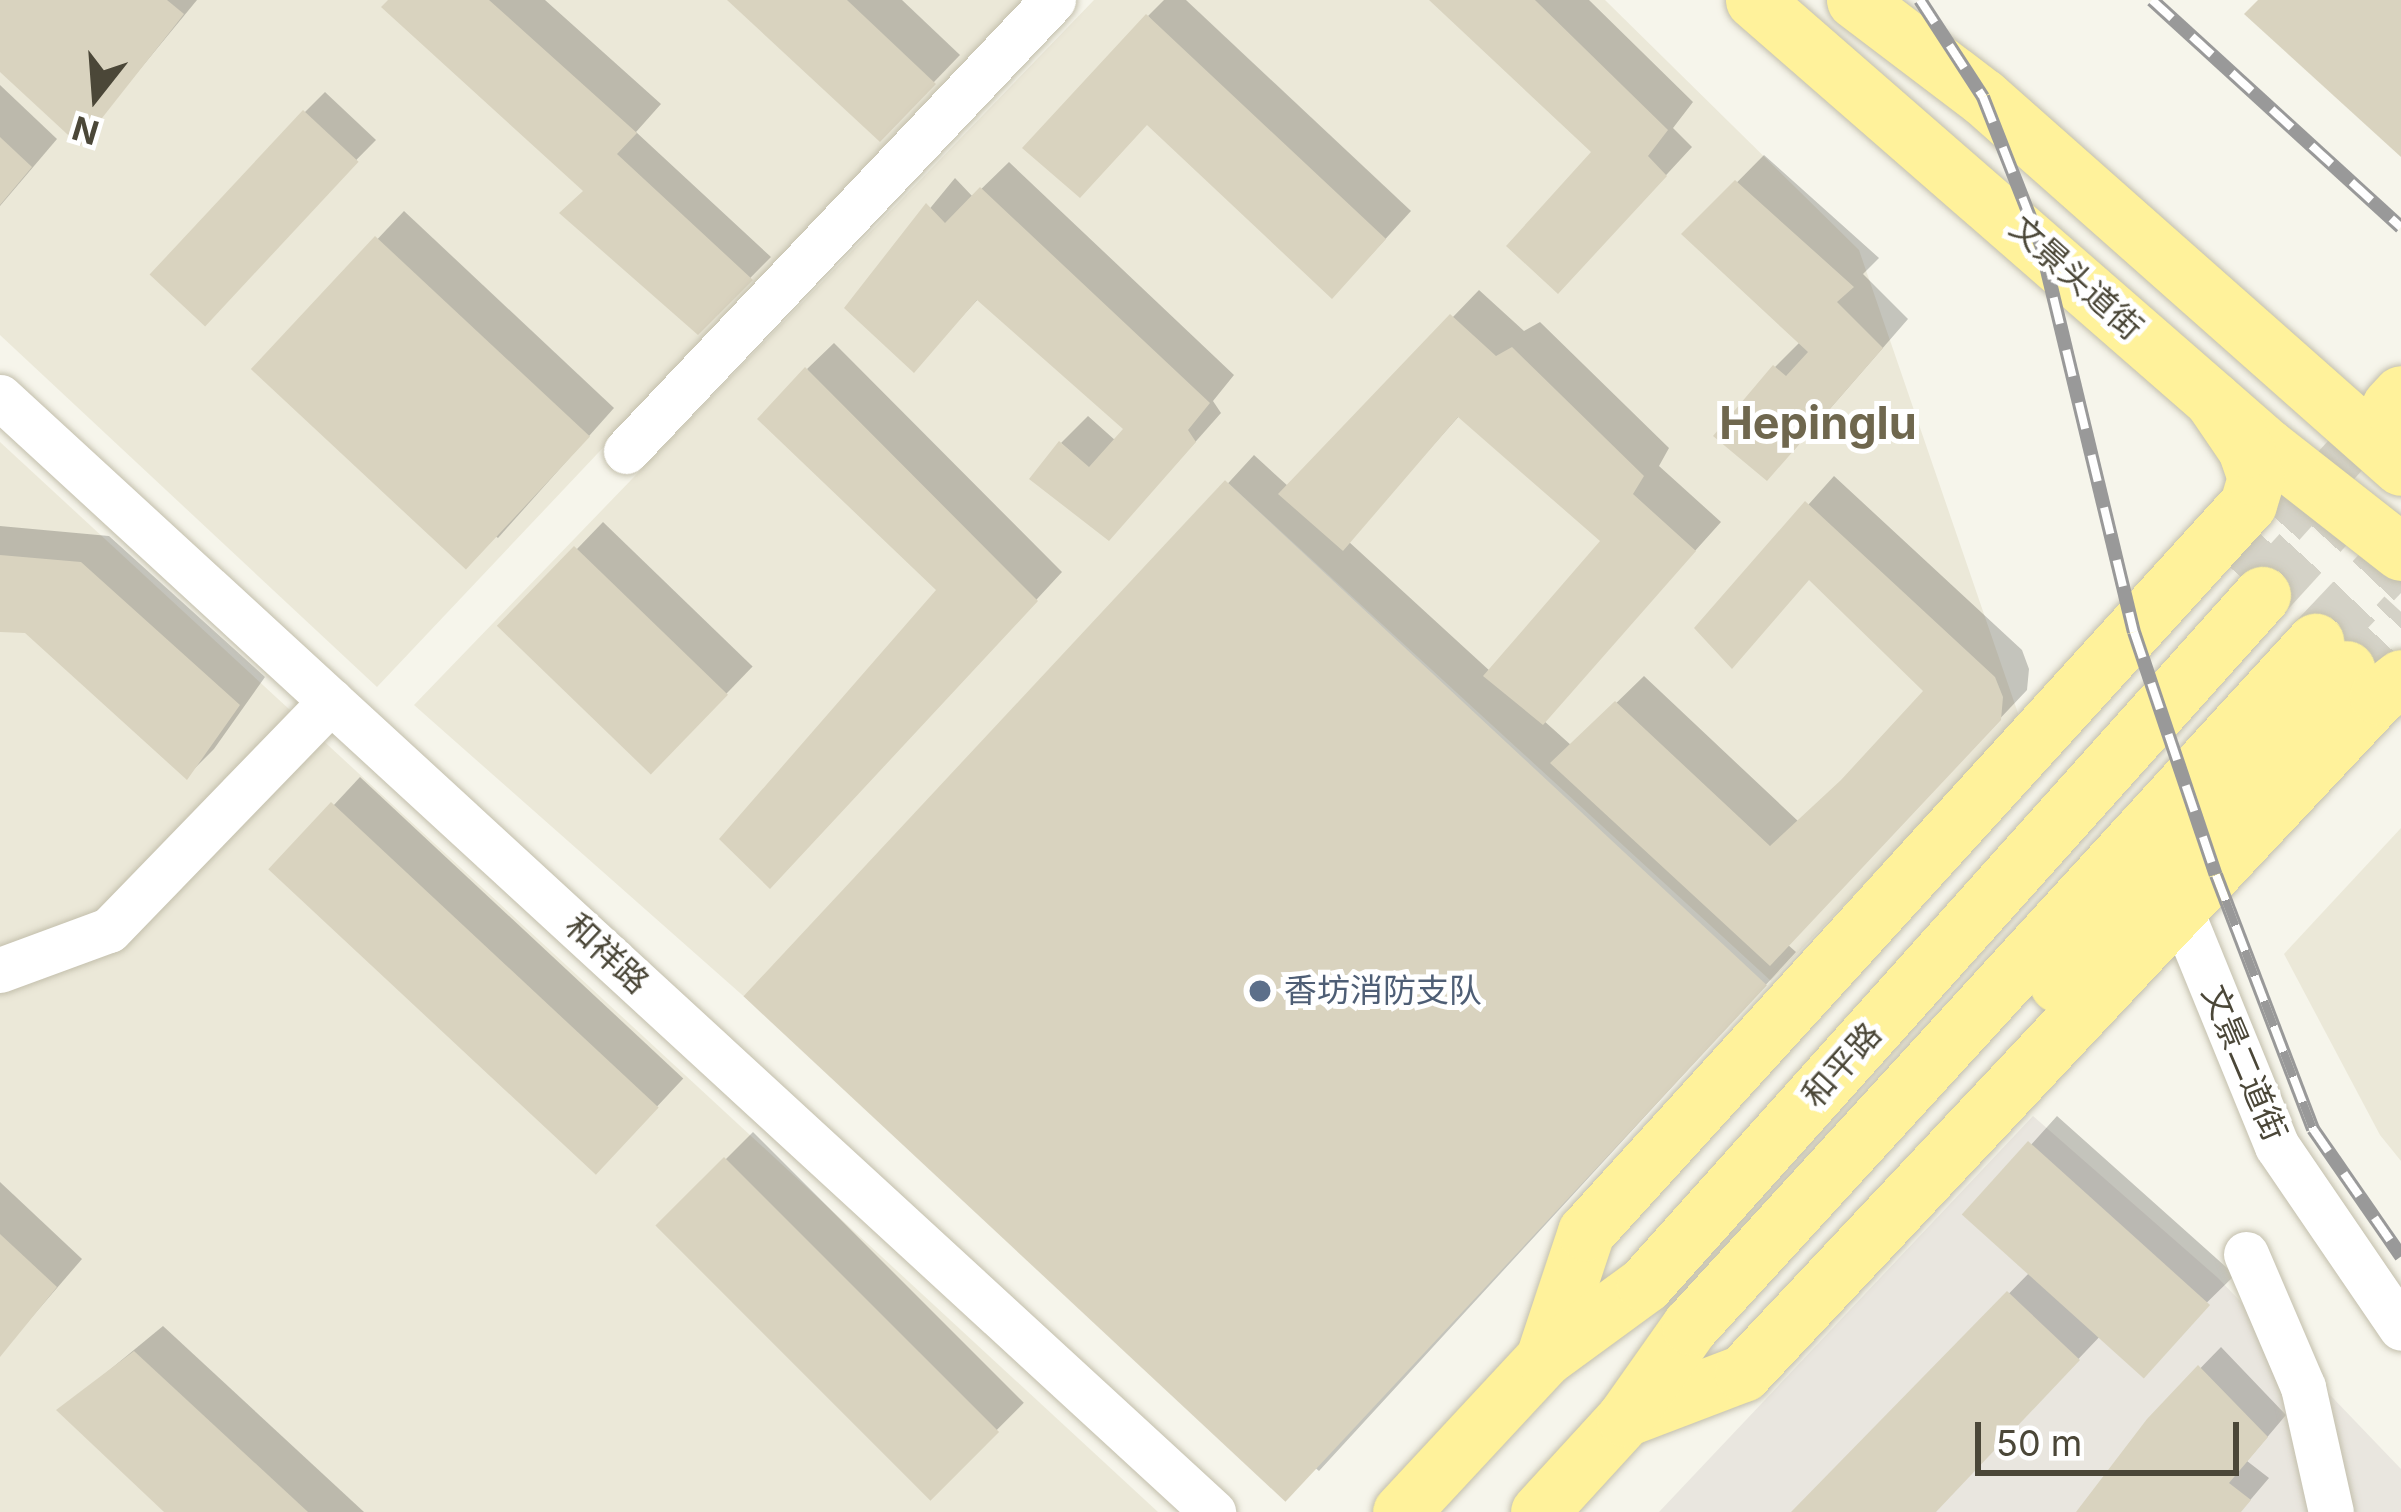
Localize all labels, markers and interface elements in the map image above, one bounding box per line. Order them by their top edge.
north arrow [36,36,156,156]
text: N [68,108,103,153]
street label: 文景头道街 [2001,208,2151,348]
district label: Hepinglu [1719,396,1917,450]
street label: 和祥路 [557,906,657,1002]
place label: 香坊消防支队 [1284,971,1482,1011]
marker: 香坊消防支队 [1247,978,1273,1004]
street label: 文景二道街 [2194,979,2294,1147]
street label: 和平路 [1794,1015,1890,1115]
scale bar [1981,1398,2245,1472]
text: 50 m [1996,1421,2082,1465]

